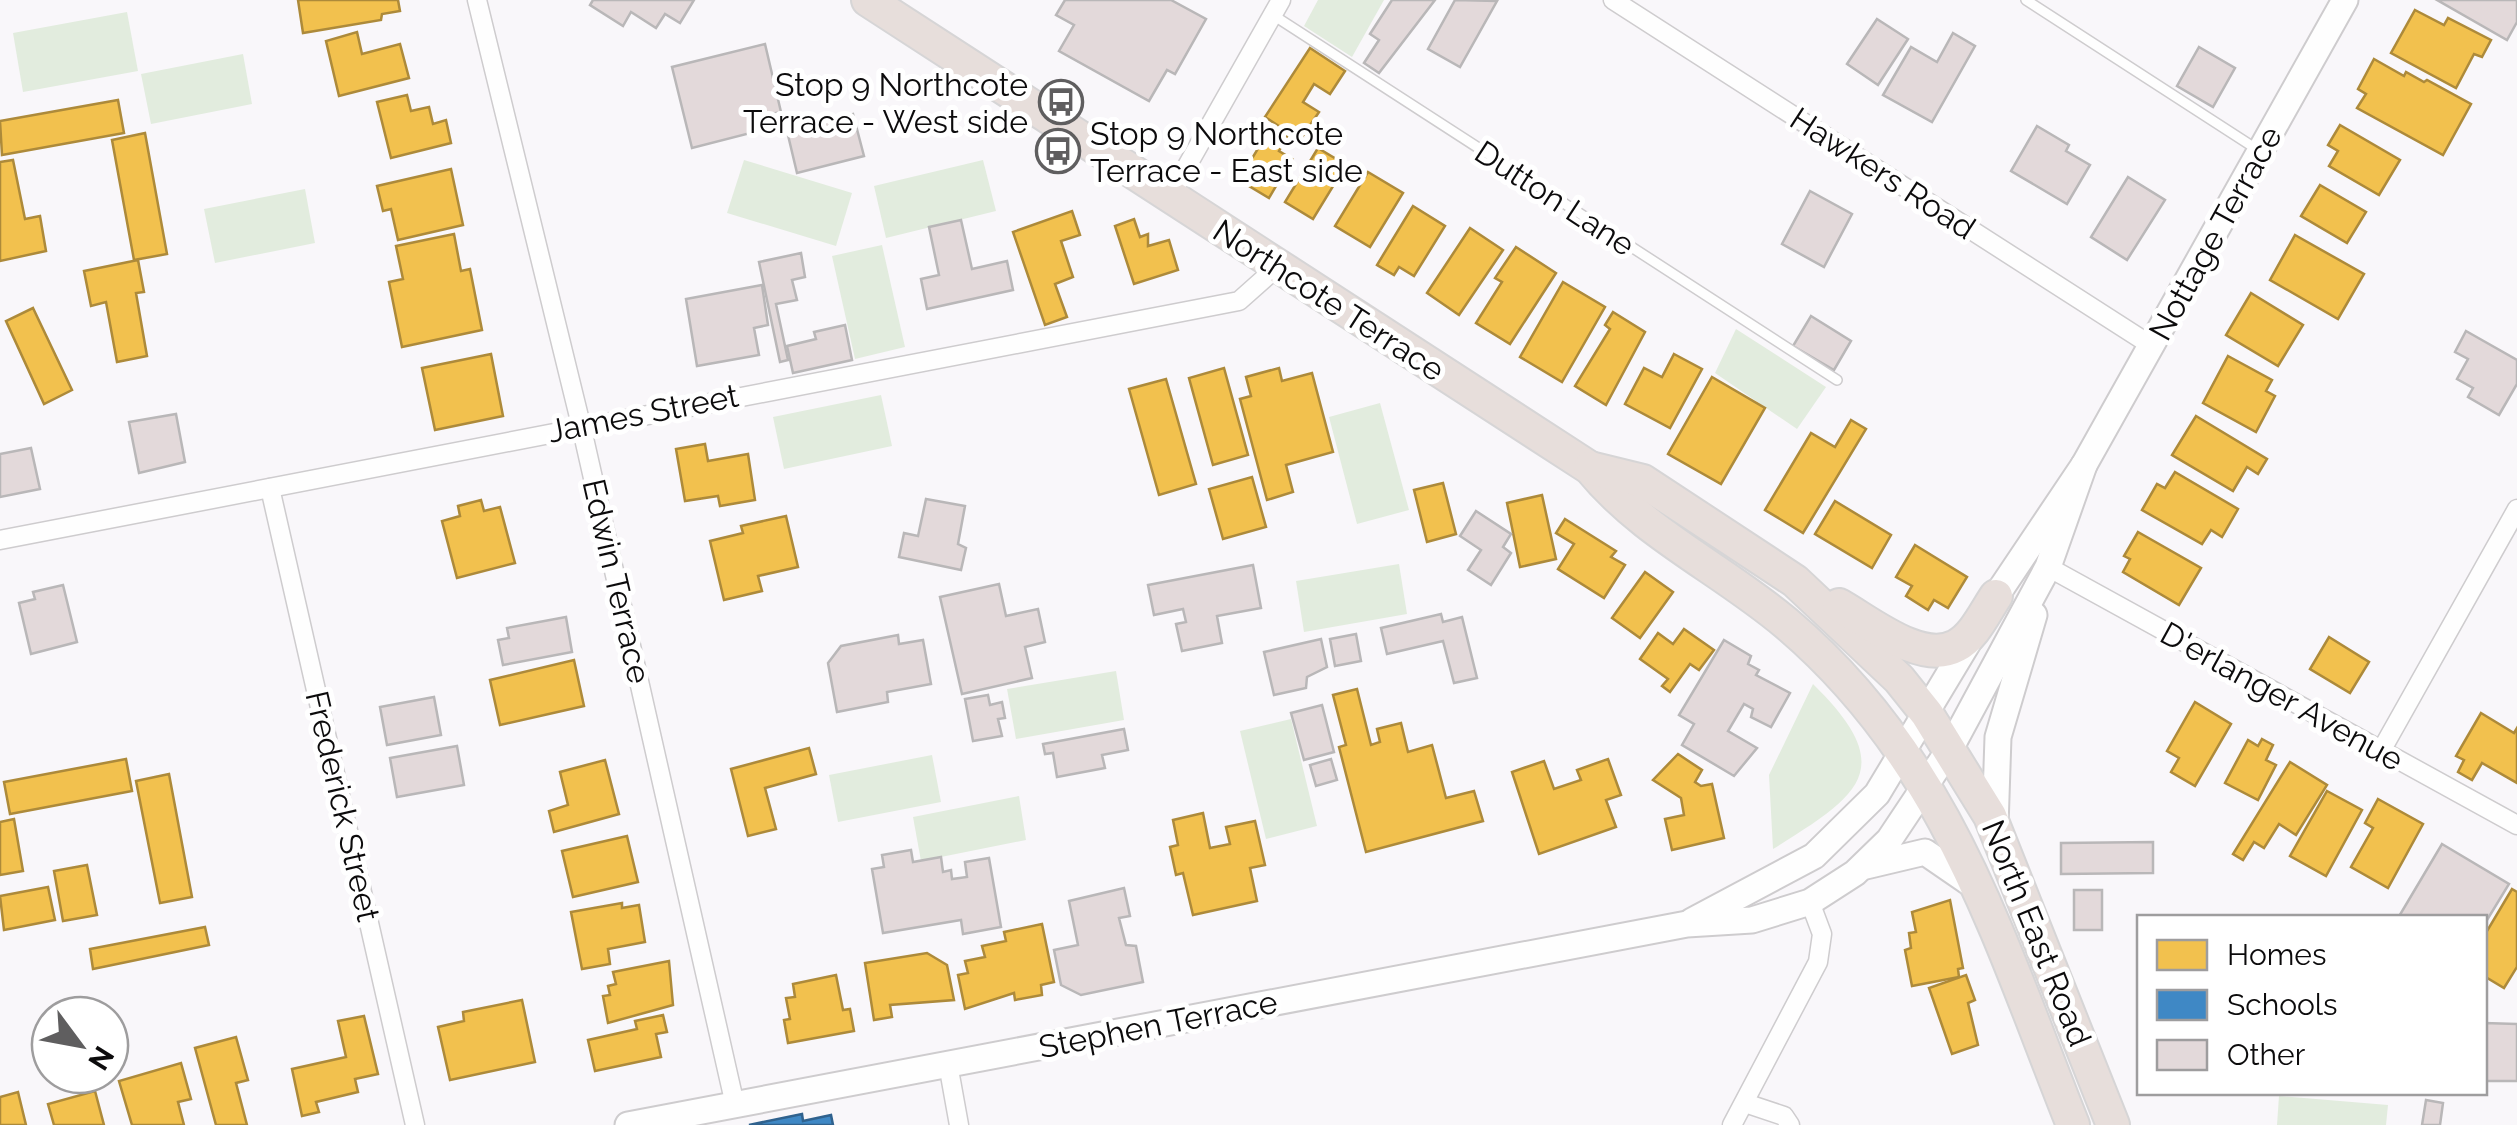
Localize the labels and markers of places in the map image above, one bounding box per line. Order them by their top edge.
place label: Stop 9 Northcote Terrace - West side [743,66,1028,140]
bus stop icon: Stop 9 Northcote Terrace - West side [1038,79,1084,125]
place label: Stop 9 Northcote Terrace - East side [1090,115,1363,189]
bus stop icon: Stop 9 Northcote Terrace - East side [1035,128,1081,174]

